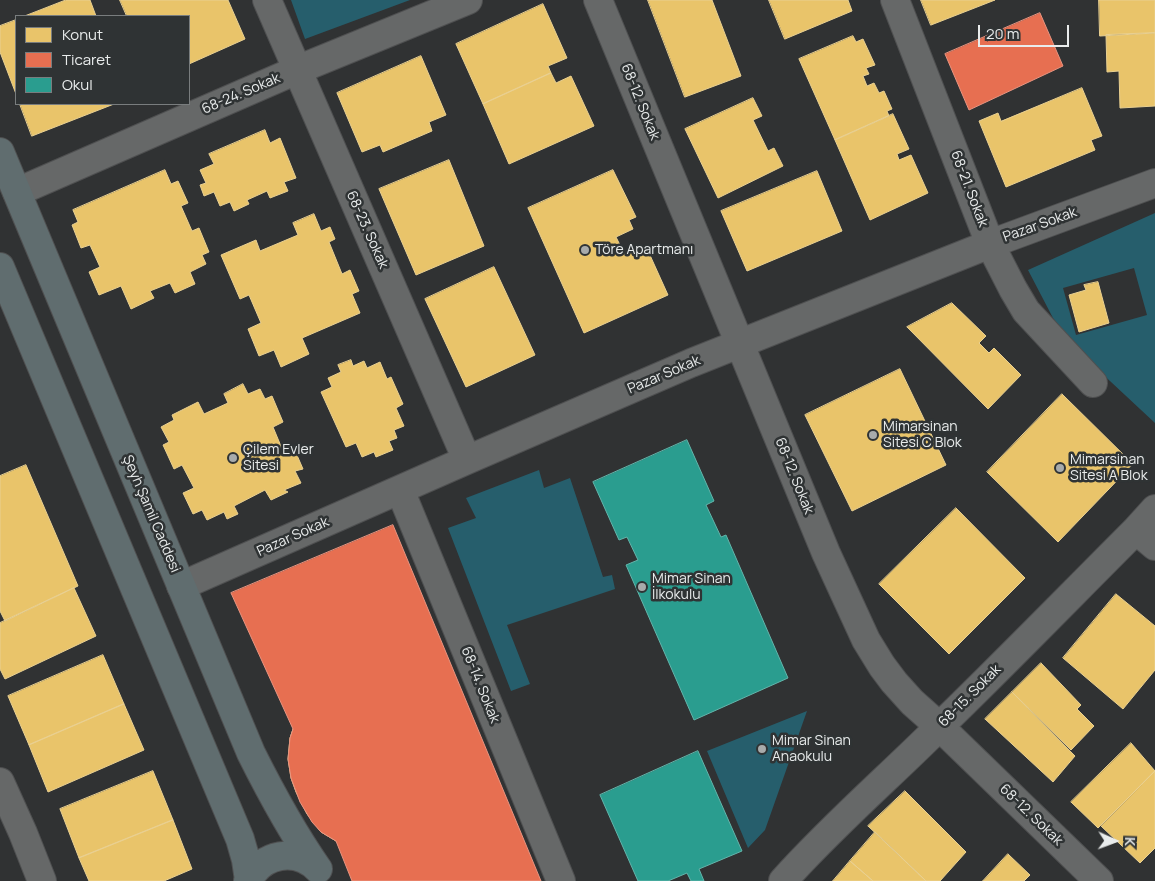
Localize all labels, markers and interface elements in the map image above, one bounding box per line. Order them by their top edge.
legend [15,15,190,105]
scale bar [980,15,1071,47]
text: 20 m [986,23,1019,44]
text: Konut [62,24,103,45]
text: Ticaret [62,49,111,70]
street label: 68-12. Sokak [617,61,663,143]
street label: 68-24. Sokak [199,70,283,118]
text: Okul [62,74,93,95]
street label: 68-21. Sokak [947,148,991,230]
street label: 68-23. Sokak [342,189,392,271]
street label: Pazar Sokak [1001,204,1079,246]
place label: Töre Apartmanı [595,242,693,258]
marker: Töre Apartmanı [579,244,591,256]
street label: Pazar Sokak [625,352,703,398]
place label: Mimarsinan Sitesi C Blok [883,419,962,452]
marker: Mimarsinan Sitesi C Blok [867,429,879,441]
street label: 68-12. Sokak [771,435,817,517]
place label: Çilem Evler Sitesi [243,442,314,474]
marker: Çilem Evler Sitesi [227,452,239,464]
place label: Mimarsinan Sitesi A Blok [1070,452,1148,484]
street label: Şeyh Şamil Caddesi [119,453,183,575]
marker: Mimarsinan Sitesi A Blok [1054,462,1066,474]
street label: Pazar Sokak [254,514,332,560]
place label: Mimar Sinan İlkokulu [652,571,731,604]
marker: Mimar Sinan İlkokulu [636,581,648,593]
street label: 68-14. Sokak [457,644,503,726]
street label: 68-15. Sokak [935,661,1005,731]
place label: Mimar Sinan Anaokulu [772,733,851,766]
marker: Mimar Sinan Anaokulu [756,743,768,755]
street label: 68-12. Sokak [996,781,1066,849]
north arrow [1090,816,1140,866]
text: K [1121,837,1140,846]

